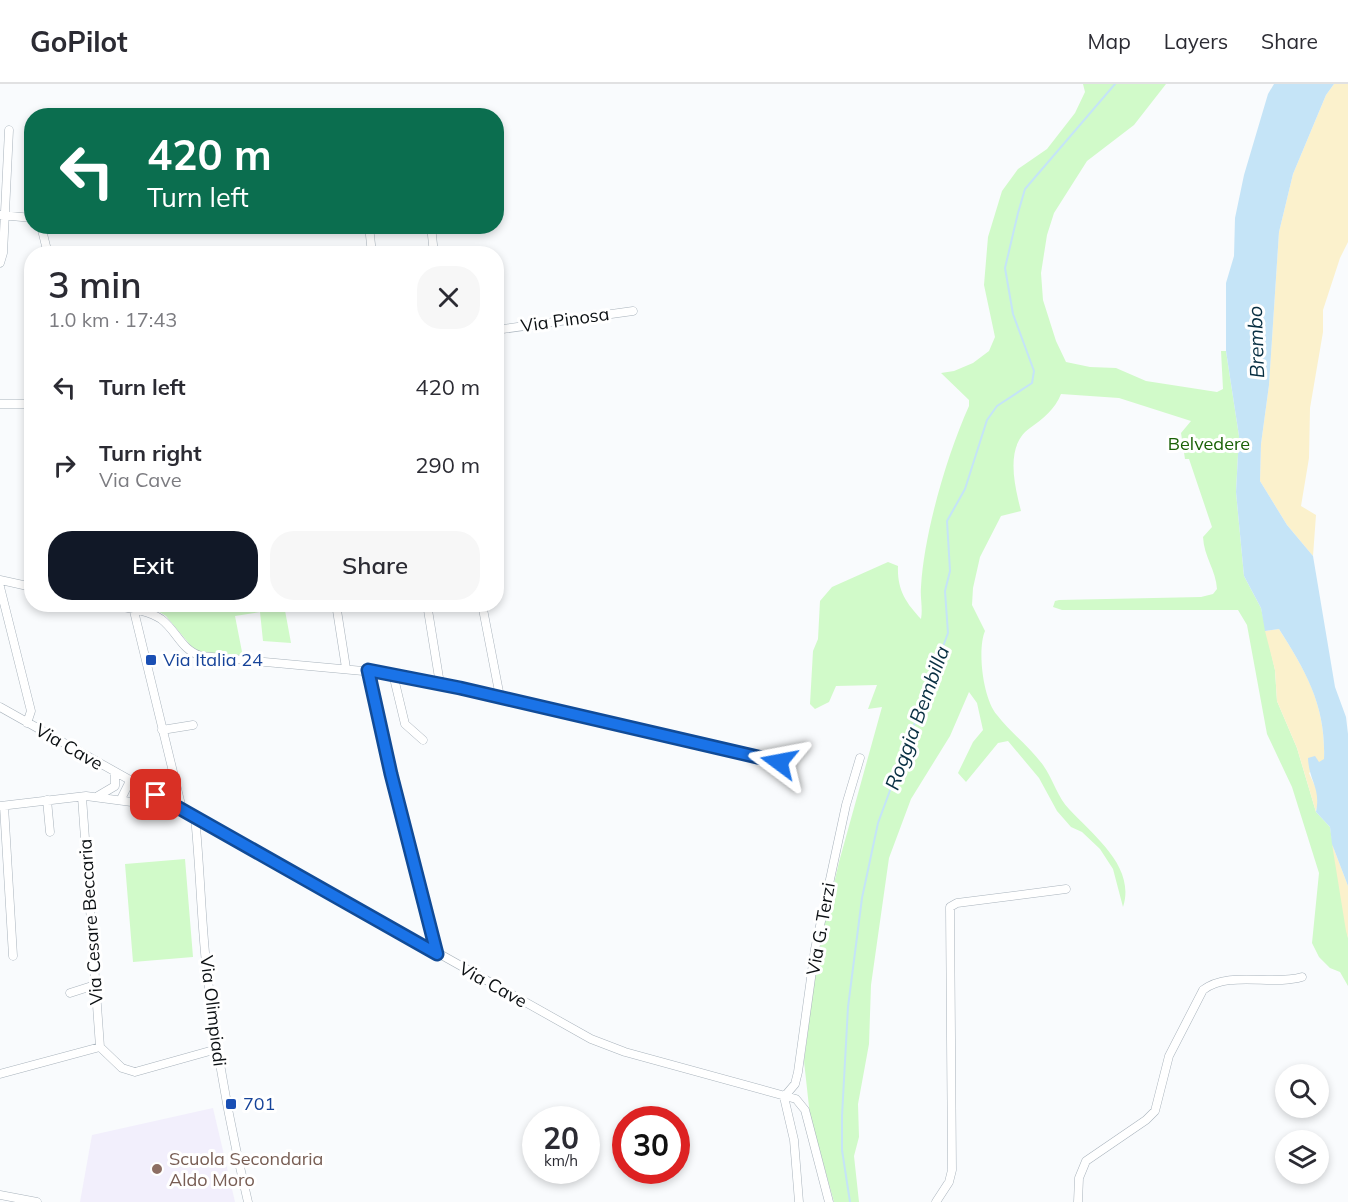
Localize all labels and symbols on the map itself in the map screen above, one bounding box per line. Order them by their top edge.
street label: Via Pinosa [519,302,611,337]
water label: Brembo [1242,305,1269,379]
park label: Belvedere [1168,432,1250,455]
water label: Roggia Bembilla [879,642,954,793]
place label: Via Italia 24 [163,648,263,671]
marker: Via Italia 24 [144,653,158,667]
street label: Via Cave [31,718,107,775]
position arrow [747,730,811,794]
pin [130,769,181,820]
street label: Via Cesare Beccaria [73,838,108,1006]
street label: Via G. Terzi [801,881,840,977]
street label: Via Olimpiadi [195,954,232,1068]
street label: Via Cave [455,956,531,1013]
place label: 701 [243,1092,275,1115]
marker: 701 [224,1097,238,1111]
speed limit sign: 30 [612,1106,690,1184]
place label: Scuola Secondaria Aldo Moro [169,1147,323,1191]
marker: Scuola Secondaria Aldo Moro [150,1162,164,1176]

